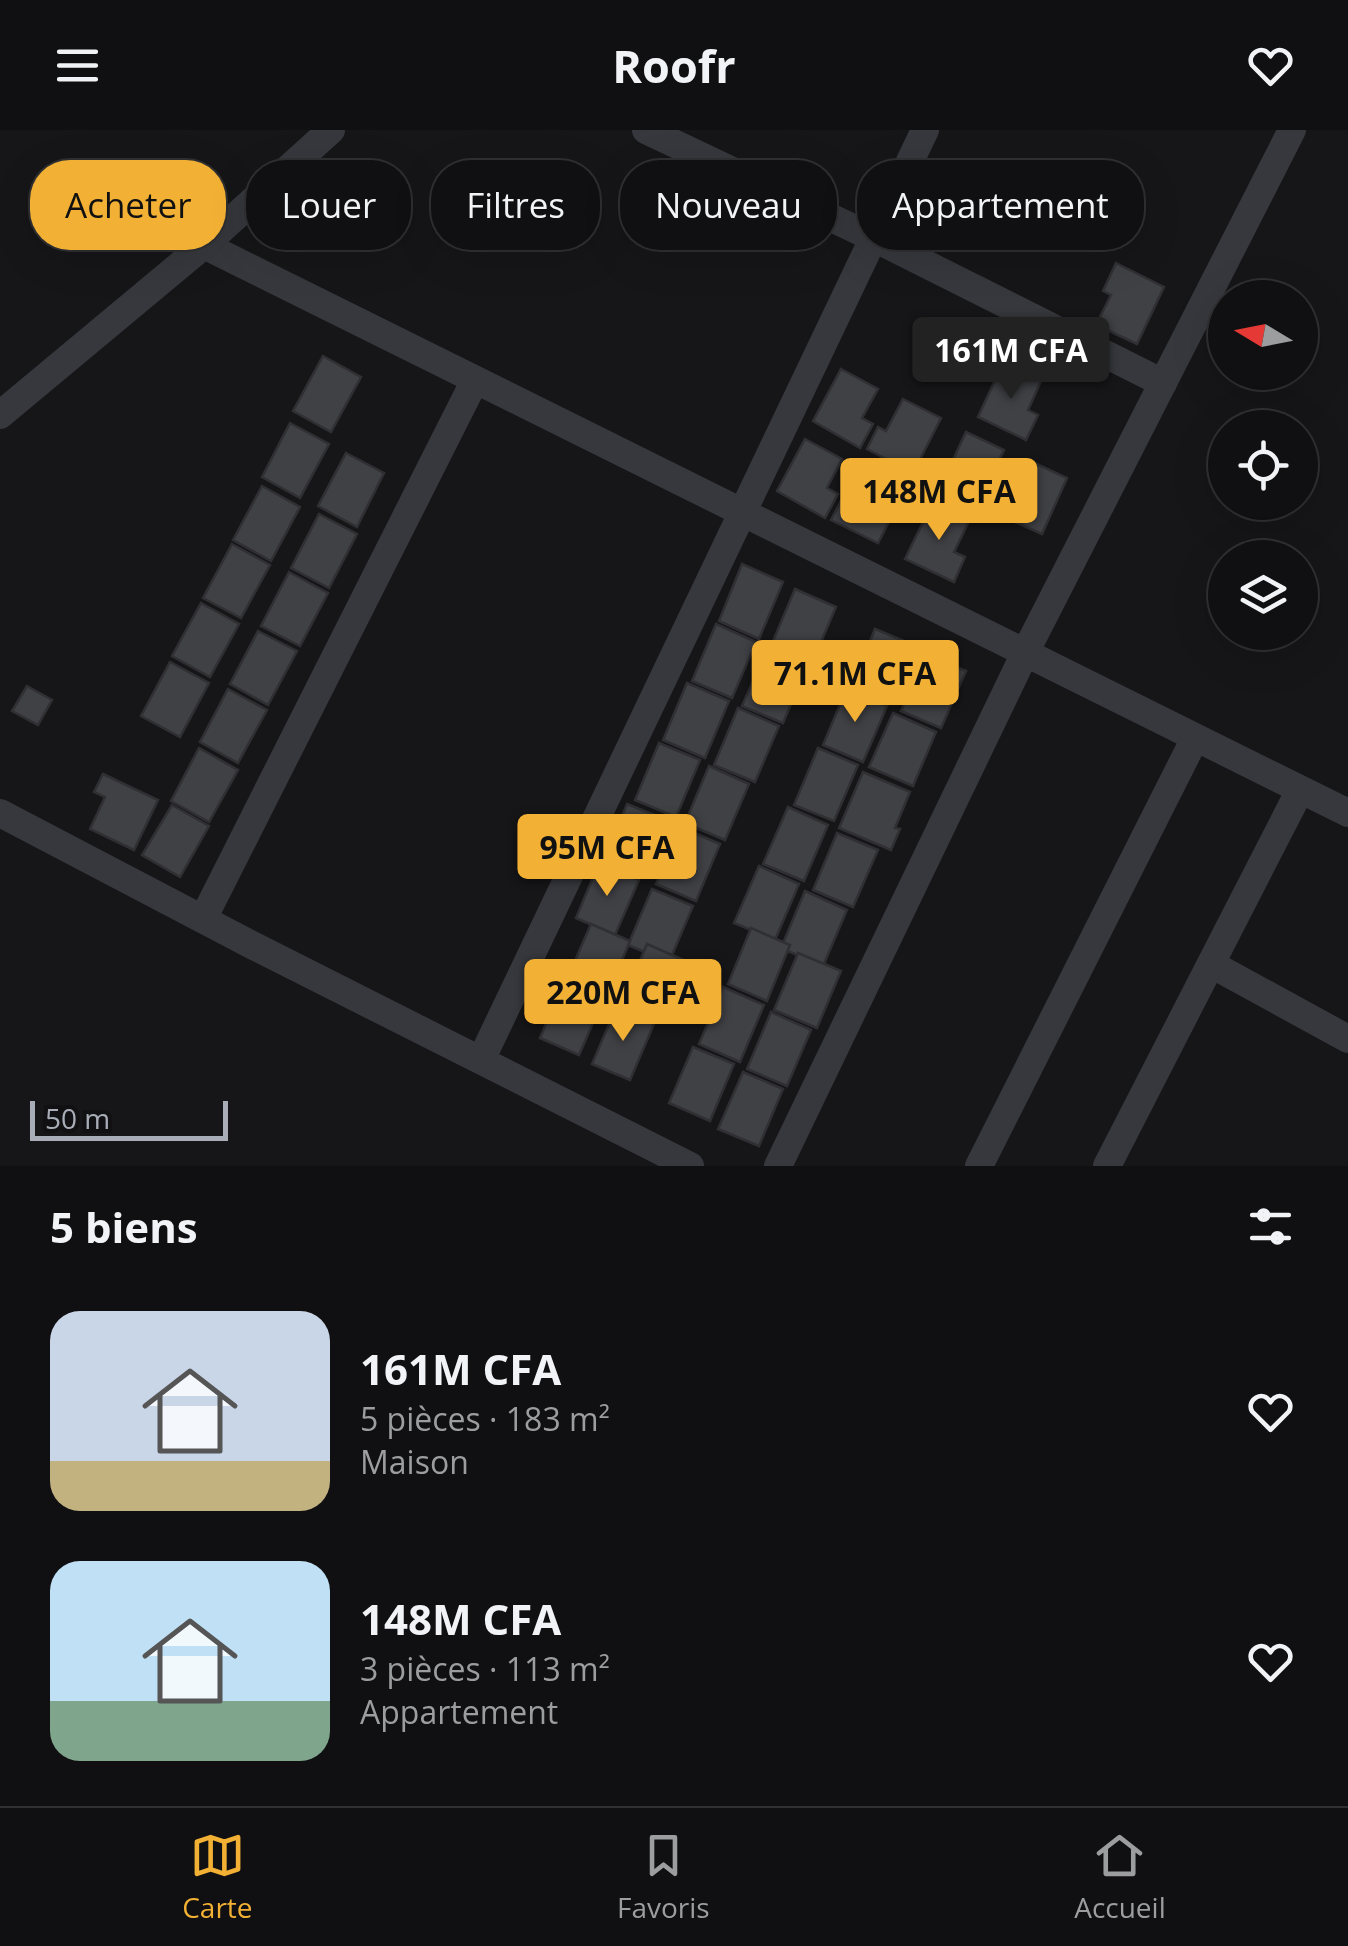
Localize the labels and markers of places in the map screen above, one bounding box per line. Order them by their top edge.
pin: 161M CFA [908,317,1114,402]
pin: 148M CFA [836,458,1042,543]
pin: 71.1M CFA [741,640,969,725]
pin: 95M CFA [515,814,699,899]
pin: 220M CFA [520,959,726,1044]

